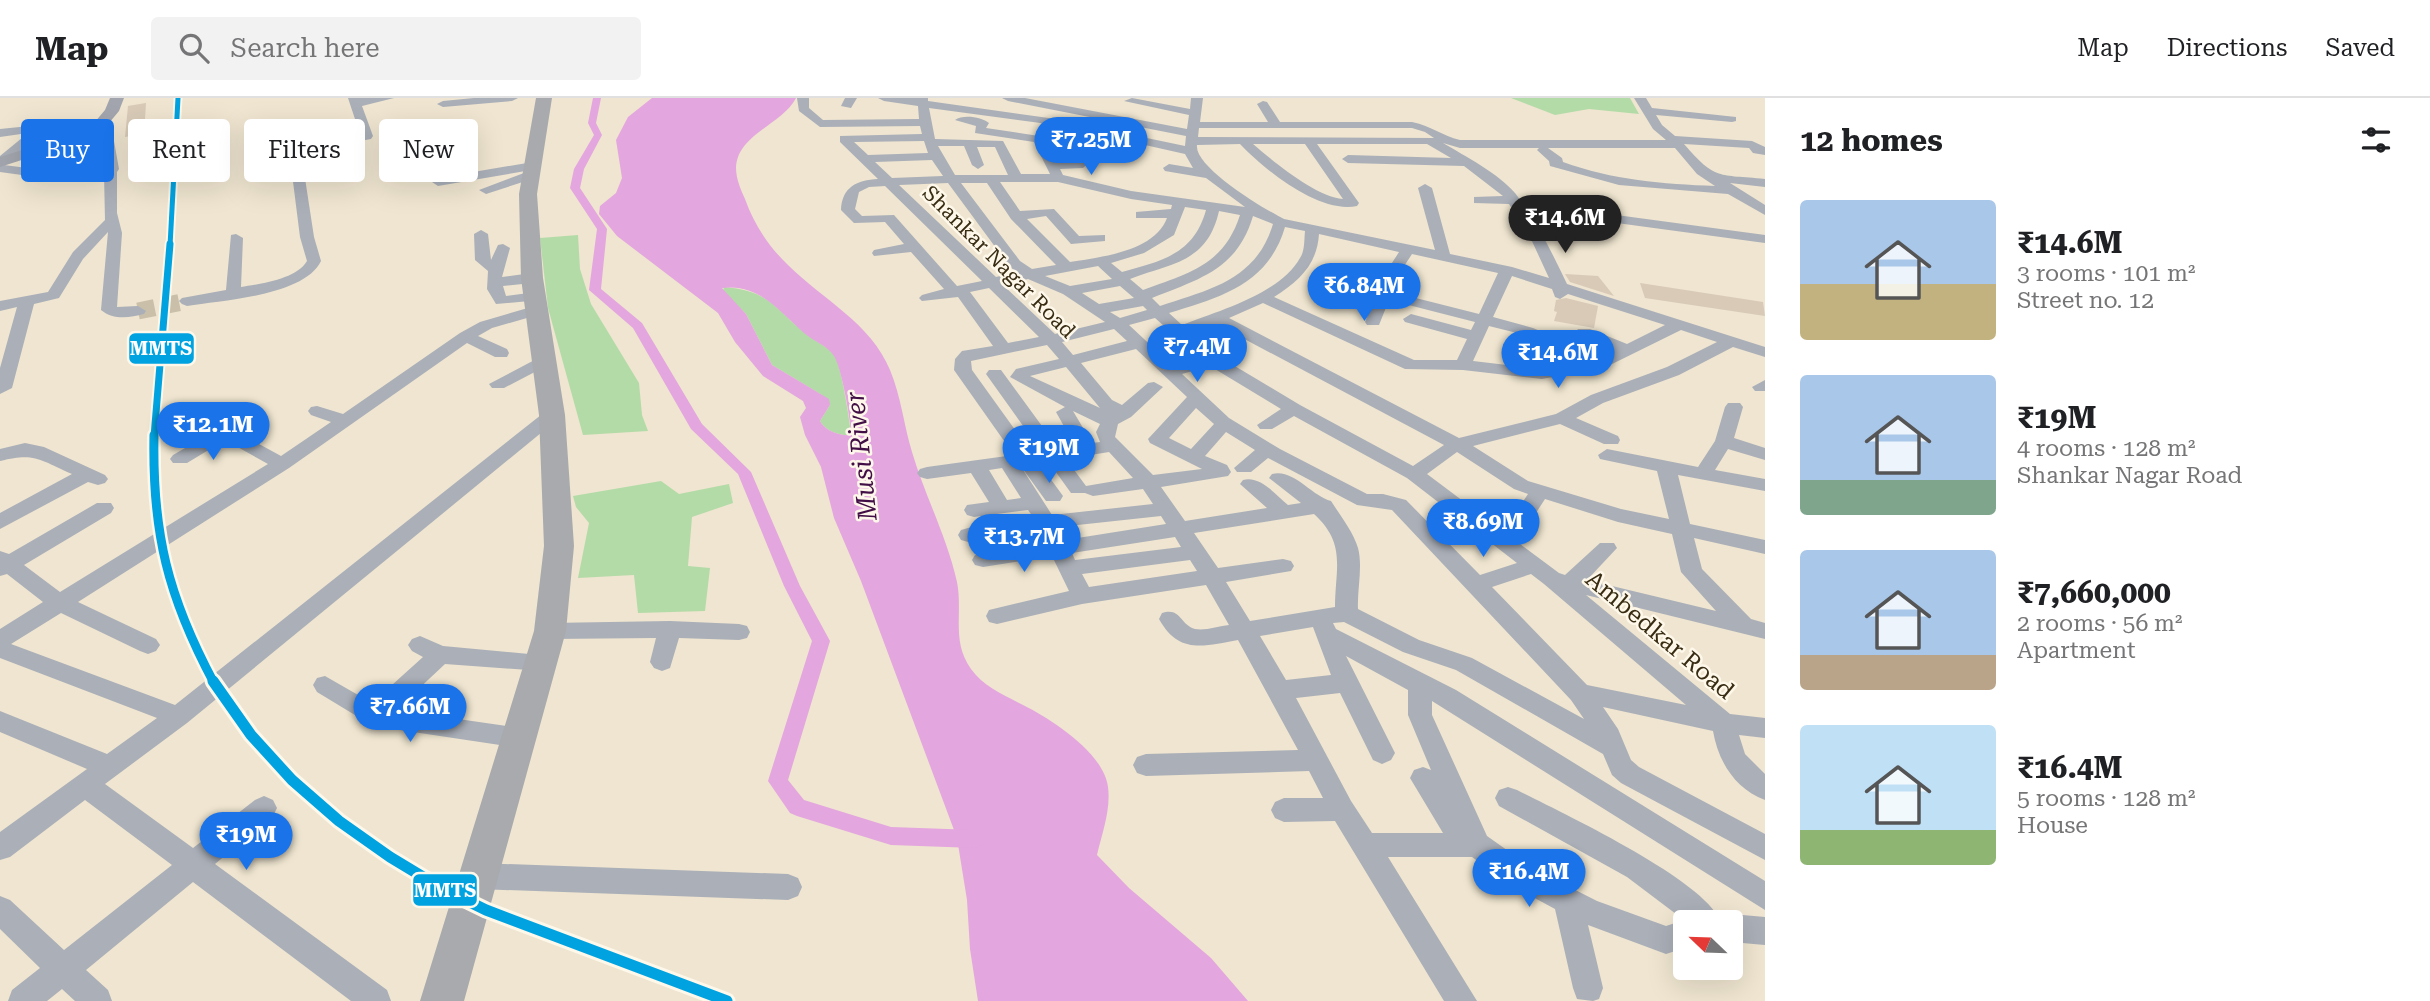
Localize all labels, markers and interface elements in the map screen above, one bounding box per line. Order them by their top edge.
search box [151,17,641,80]
text: Map [35,29,109,68]
icon: search [175,29,213,67]
text: Search here [231,33,380,63]
text: Map [2077,34,2129,62]
text: Directions [2167,34,2287,62]
text: Saved [2325,34,2395,62]
pin: ₹7.25M [1034,118,1148,177]
chip: Buy [21,119,114,182]
chip: Rent [128,119,230,182]
chip: Filters [244,119,365,182]
chip: New [379,119,478,182]
icon: filters [2357,121,2395,159]
text: 12 homes [1800,123,1943,158]
text: ₹7.25M [1051,126,1131,153]
street label: Shankar Nagar Road [918,181,1081,344]
pin: ₹14.6M [1508,195,1622,255]
text: ₹14.6M [1525,204,1605,231]
text: ₹14.6M [2017,225,2123,260]
icon: home [1856,228,1940,312]
text: 3 rooms · 101 m² [2017,260,2195,287]
pin: ₹6.84M [1307,264,1421,323]
text: ₹6.84M [1324,272,1404,299]
text: Street no. 12 [2017,287,2154,314]
pin: ₹7.4M [1148,324,1246,384]
pin: ₹14.6M [1501,330,1615,390]
line badge: MMTS [128,332,195,365]
text: ₹7.4M [1163,333,1231,360]
text: MMTS [130,337,192,360]
text: ₹14.6M [1518,339,1598,366]
water label: Musi River [839,390,883,523]
text: ₹19M [2017,400,2096,435]
pin: ₹12.1M [156,402,270,462]
icon: home [1856,403,1940,487]
text: ₹12.1M [173,411,253,438]
pin: ₹19M [1008,426,1090,485]
text: ₹19M [1019,434,1079,461]
text: 4 rooms · 128 m² [2017,435,2195,462]
text: Shankar Nagar Road [2017,462,2242,489]
pin: ₹8.69M [1426,500,1540,559]
text: ₹8.69M [1443,508,1523,535]
pin: ₹13.7M [967,514,1081,574]
text: ₹13.7M [984,523,1064,550]
street label: Ambedkar Road [1580,565,1740,705]
text: ₹7,660,000 [2017,575,2171,610]
icon: home [1856,578,1940,662]
text: 2 rooms · 56 m² [2017,610,2183,637]
text: Apartment [2017,637,2136,664]
pin: ₹7.66M [353,684,467,744]
text: ₹7.66M [370,693,450,720]
text: ₹16.4M [2017,750,2123,785]
icon: home [1856,753,1940,837]
text: 5 rooms · 128 m² [2017,785,2195,812]
pin: ₹19M [205,812,287,872]
text: House [2017,812,2088,839]
text: ₹19M [216,821,276,848]
pin: ₹16.4M [1472,850,1586,909]
text: ₹16.4M [1489,858,1569,885]
line badge: MMTS [412,873,478,907]
text: MMTS [414,879,476,902]
north arrow [1673,910,1743,980]
map controls [1673,910,1743,980]

